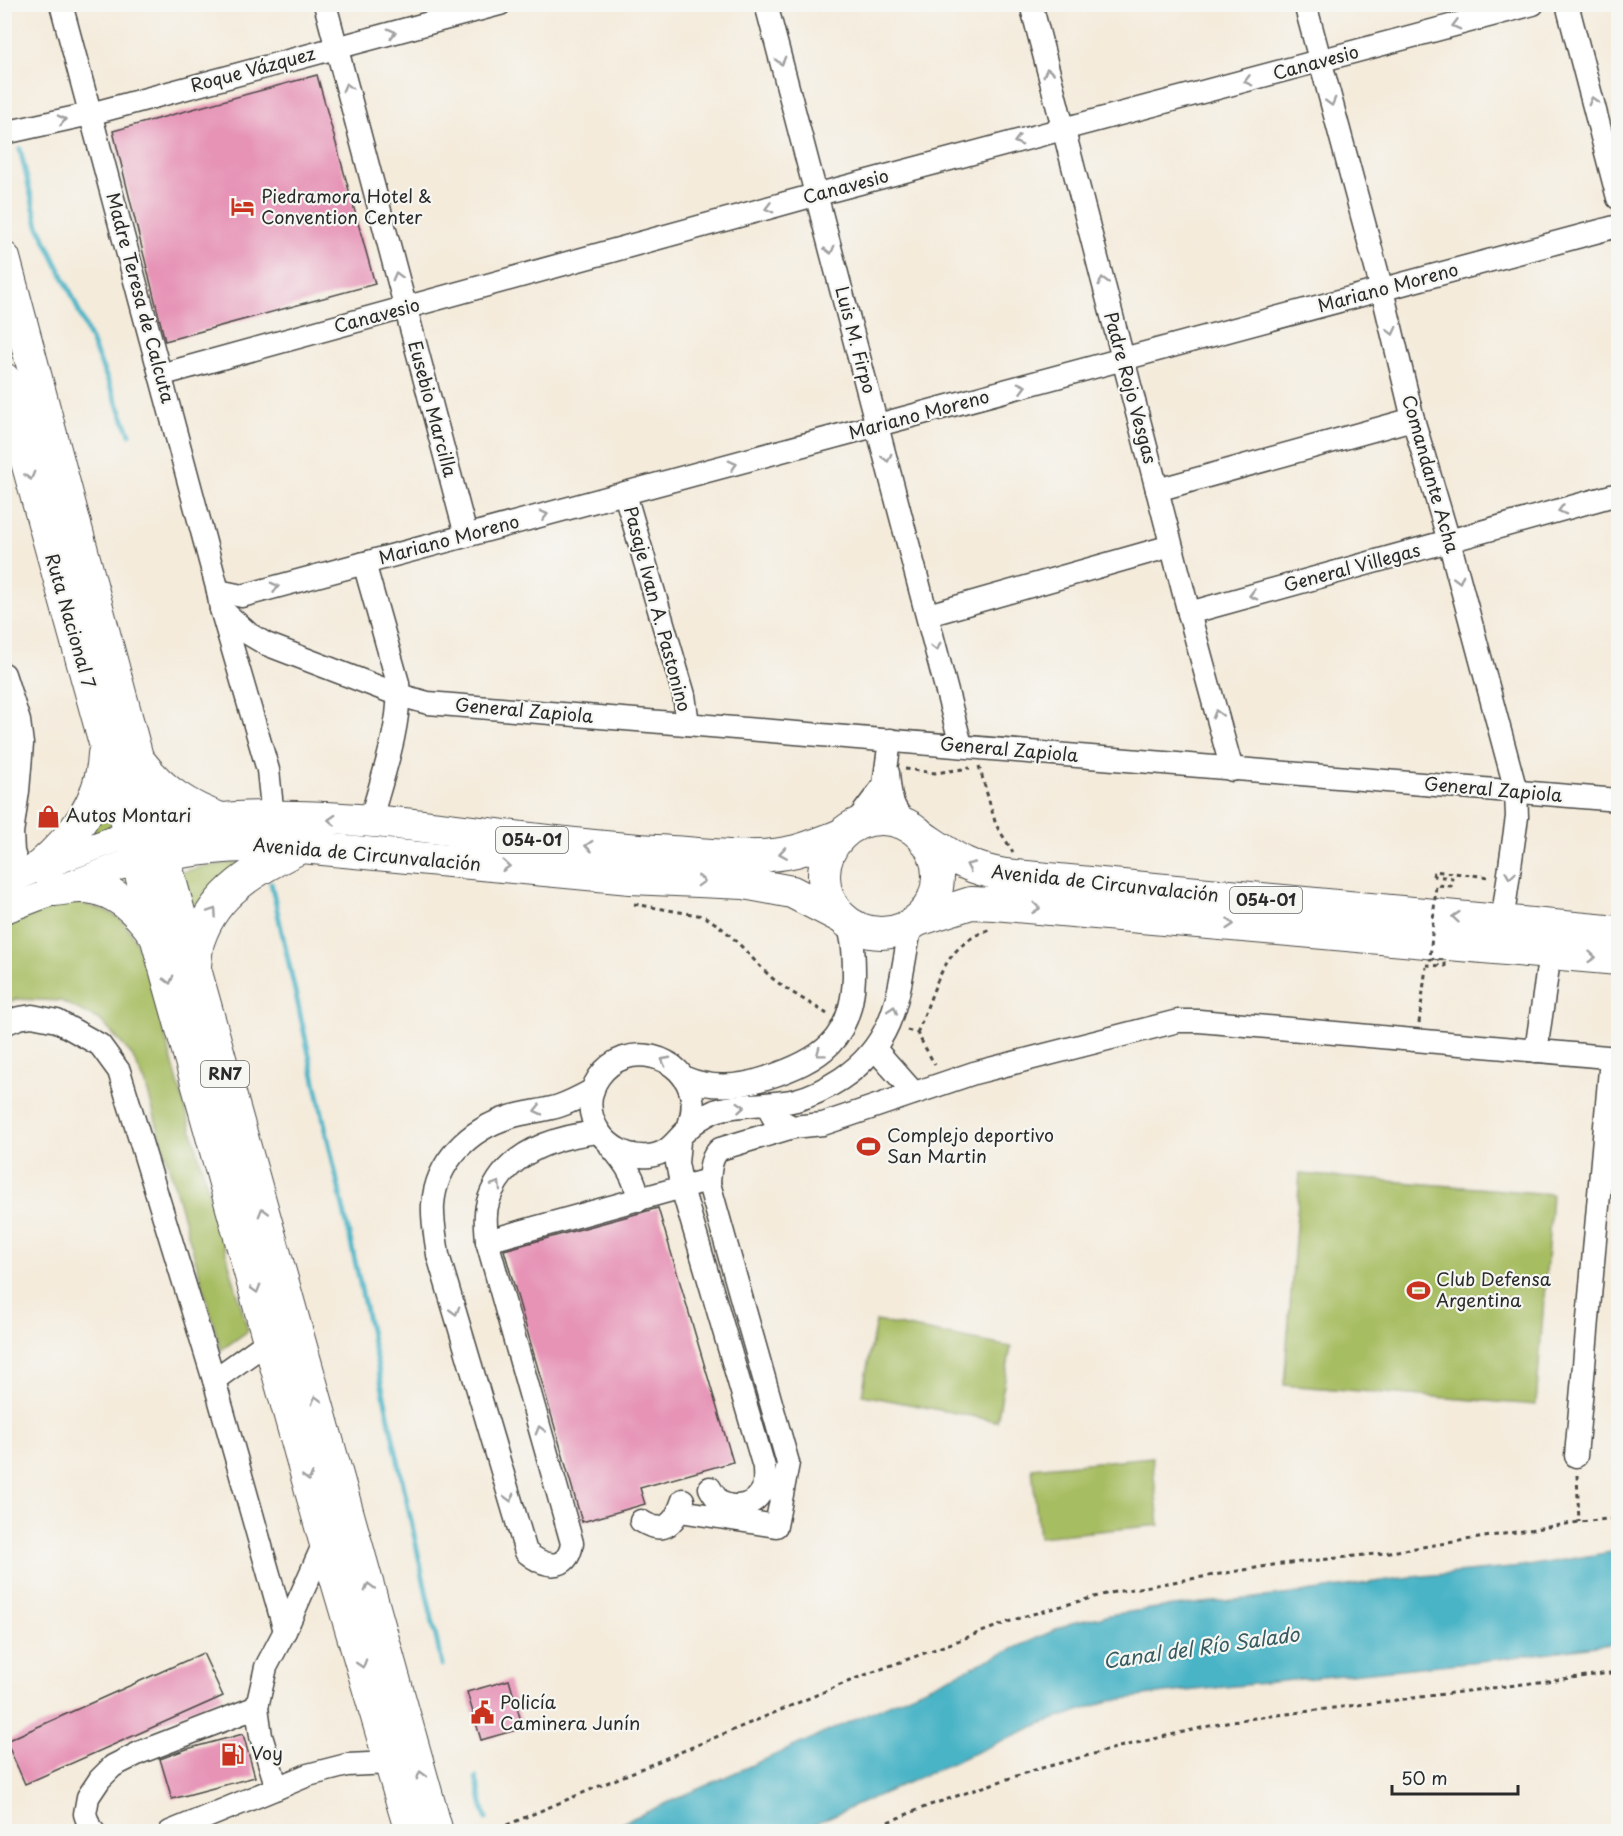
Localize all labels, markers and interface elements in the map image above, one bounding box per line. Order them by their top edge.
one-way arrow [1451,18,1462,30]
one-way arrow [387,28,397,40]
street label: Canavesio [1270,37,1362,86]
street label: Roque Vázquez [187,39,318,98]
one-way arrow [773,56,786,66]
one-way arrow [1043,68,1056,78]
one-way arrow [1243,73,1253,86]
one-way arrow [341,82,354,92]
one-way arrow [1323,96,1336,106]
one-way arrow [1587,96,1600,106]
one-way arrow [56,114,66,127]
one-way arrow [1013,133,1023,146]
street label: Canavesio [800,161,892,210]
place label: Piedramora Hotel & Convention Center [261,182,432,230]
street label: Madre Teresa de Calcuta [100,189,183,407]
hotel icon: Piedramora Hotel & Convention Center [230,194,256,220]
one-way arrow [764,200,774,213]
one-way arrow [823,245,836,255]
street label: Mariano Moreno [1314,255,1461,318]
one-way arrow [391,271,404,281]
one-way arrow [1097,277,1110,287]
street label: Luis M. Firpo [829,283,884,396]
street label: Canavesio [331,290,423,339]
street label: Padre Rojo Vesgas [1098,309,1165,467]
one-way arrow [1384,325,1397,335]
street label: Eusebio Marcilla [402,337,465,481]
one-way arrow [1017,381,1027,394]
street label: Mariano Moreno [845,382,992,445]
street label: Comandante Acha [1396,391,1467,557]
one-way arrow [879,453,892,463]
one-way arrow [727,460,737,472]
one-way arrow [23,471,36,481]
one-way arrow [1557,502,1567,515]
street label: Pasaje Ivan A. Pastonino [618,503,699,714]
street label: Mariano Moreno [375,507,522,570]
one-way arrow [539,509,549,522]
street label: General Villegas [1280,535,1423,598]
street label: Ruta Nacional 7 [39,550,104,691]
one-way arrow [1452,574,1465,584]
one-way arrow [269,582,280,594]
one-way arrow [1248,588,1259,600]
one-way arrow [929,642,942,652]
street label: General Zapiola [454,690,595,729]
one-way arrow [1211,709,1224,719]
street label: General Zapiola [939,729,1080,768]
street label: General Zapiola [1423,769,1564,808]
place label: Autos Montari [66,801,191,828]
shop icon: Autos Montari [35,803,61,829]
one-way arrow [328,814,337,827]
road number: 054-01 [496,827,568,853]
street label: Avenida de Circunvalación [252,830,482,877]
one-way arrow [584,840,593,853]
one-way arrow [779,846,789,859]
street label: Avenida de Circunvalación [990,857,1220,908]
one-way arrow [502,859,511,872]
one-way arrow [966,861,977,873]
one-way arrow [1504,870,1516,879]
one-way arrow [696,874,705,887]
road number: 054-01 [1230,887,1302,913]
one-way arrow [1032,901,1041,914]
one-way arrow [206,908,217,919]
one-way arrow [1451,910,1460,923]
one-way arrow [1226,917,1235,930]
one-way arrow [1587,950,1597,963]
one-way arrow [161,975,174,985]
one-way arrow [886,1005,898,1016]
one-way arrow [816,1045,827,1056]
one-way arrow [660,1057,671,1069]
road number: RN7 [201,1061,249,1087]
one-way arrow [736,1101,745,1114]
one-way arrow [533,1103,543,1116]
place label: Complejo deportivo San Martin [887,1121,1054,1169]
sports icon: Complejo deportivo San Martin [856,1133,882,1159]
one-way arrow [489,1181,501,1191]
one-way arrow [258,1207,271,1217]
place label: Club Defensa Argentina [1436,1265,1552,1313]
sports icon: Club Defensa Argentina [1405,1277,1431,1303]
one-way arrow [248,1284,261,1294]
one-way arrow [448,1305,460,1316]
one-way arrow [311,1395,323,1406]
one-way arrow [535,1425,548,1435]
one-way arrow [300,1472,313,1482]
one-way arrow [503,1492,515,1503]
one-way arrow [364,1583,376,1593]
water label: Canal del Río Salado [1101,1618,1302,1676]
one-way arrow [355,1658,367,1669]
place label: Policía Caminera Junín [500,1688,640,1736]
public building icon: Policía Caminera Junín [469,1700,495,1726]
place label: Voy [251,1739,283,1766]
fuel station icon: Voy [220,1741,246,1767]
scale bar [1392,1758,1518,1796]
text: 50 m [1401,1764,1448,1791]
one-way arrow [416,1770,428,1781]

